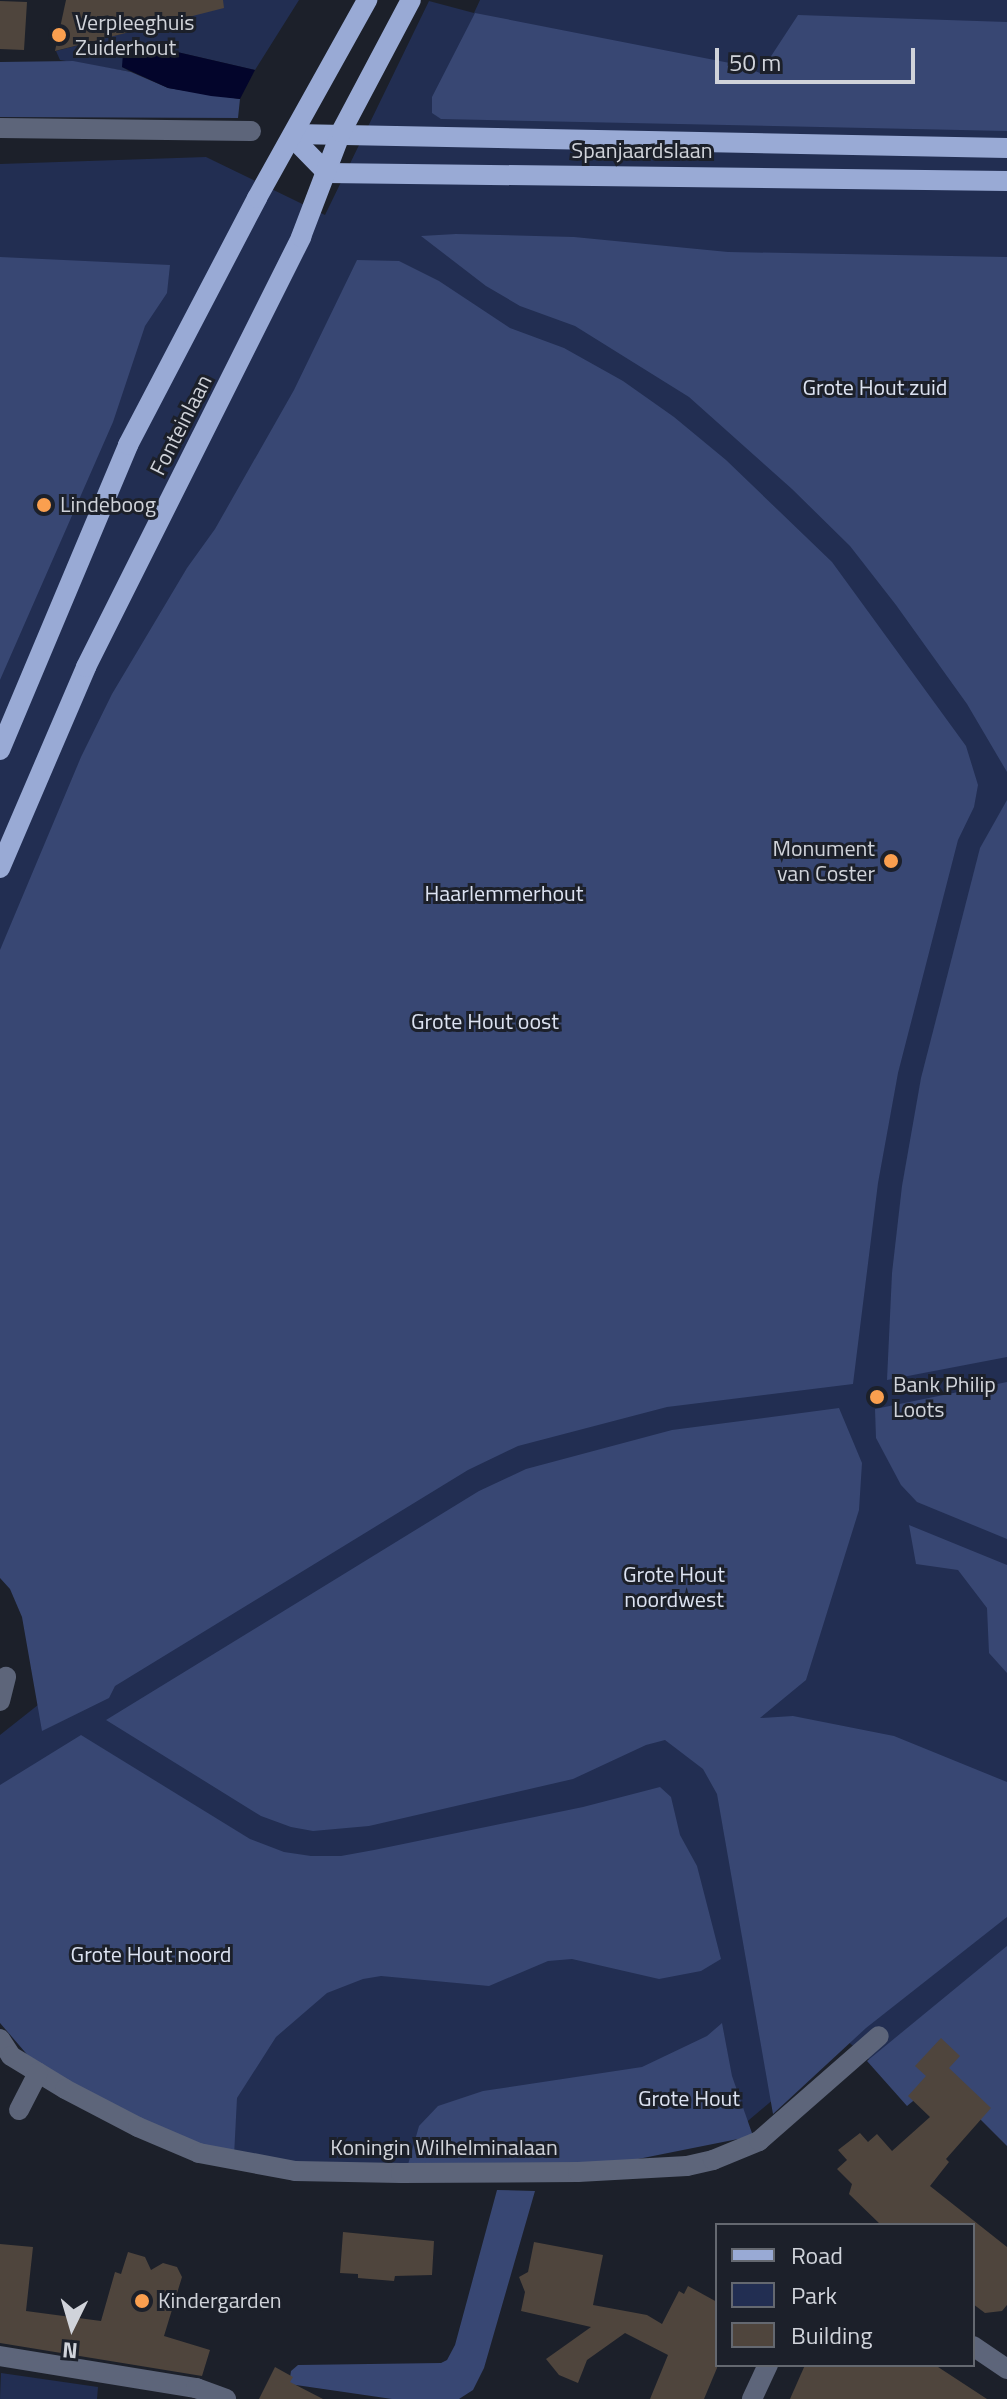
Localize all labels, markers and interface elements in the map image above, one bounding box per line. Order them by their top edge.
place label: Verpleeghuis Zuiderhout [75,9,195,60]
marker: Verpleeghuis Zuiderhout [50,26,68,44]
scale bar [719,32,919,82]
text: 50 m [729,44,781,80]
street label: Spanjaardslaan [571,138,713,164]
street label: Fonteinlaan [145,370,217,480]
park label: Grote Hout zuid [803,375,947,401]
place label: Lindeboog [60,492,156,518]
marker: Lindeboog [35,496,53,514]
place label: Monument van Coster [773,835,875,886]
marker: Monument van Coster [882,852,900,870]
park label: Haarlemmerhout [424,881,584,907]
park label: Grote Hout oost [411,1009,559,1035]
place label: Bank Philip Loots [893,1371,996,1422]
marker: Bank Philip Loots [868,1388,886,1406]
park label: Grote Hout noordwest [623,1561,725,1612]
park label: Grote Hout noord [71,1942,231,1968]
park label: Grote Hout [638,2086,740,2112]
street label: Koningin Wilhelminalaan [330,2135,558,2161]
legend [715,2223,975,2367]
text: Road [791,2237,843,2273]
text: Park [791,2277,837,2313]
north arrow [32,2287,112,2367]
place label: Kindergarden [158,2288,282,2314]
marker: Kindergarden [133,2292,151,2310]
text: Building [791,2317,873,2353]
text: N [61,2333,79,2369]

